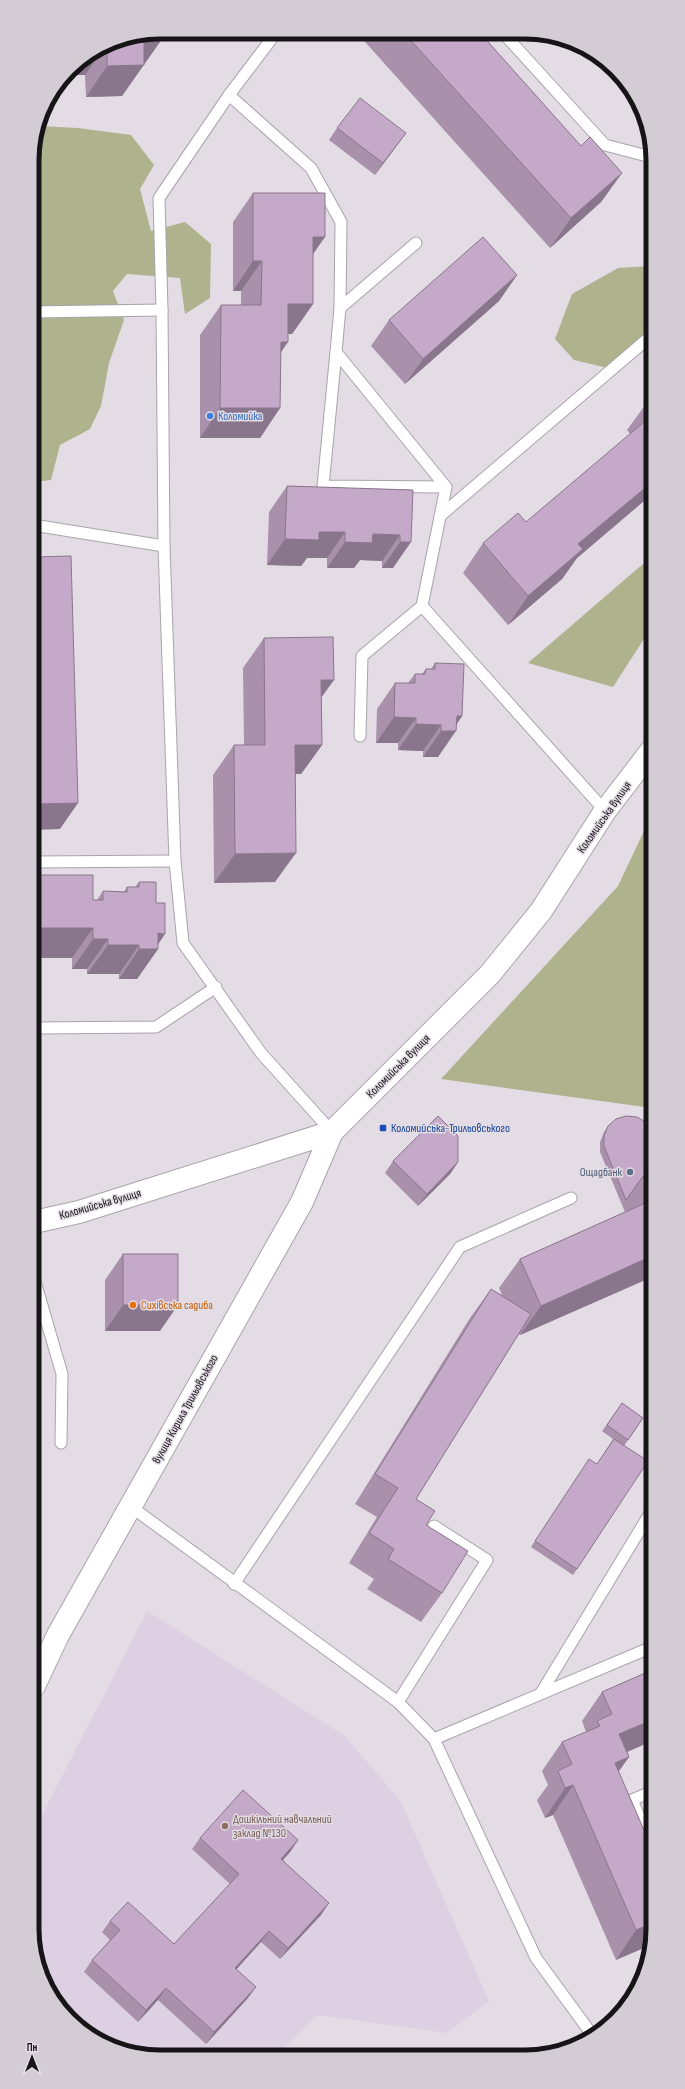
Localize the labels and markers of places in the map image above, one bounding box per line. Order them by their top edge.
place label: Коломийка [218,409,263,424]
marker: Коломийка [205,411,215,421]
place label: Коломийська-Трильовського [391,1121,510,1136]
marker: Коломийська-Трильовського [378,1123,388,1133]
place label: Ощадбанк [580,1165,622,1180]
marker: Ощадбанк [625,1167,635,1177]
place label: Сихівська садиба [141,1298,213,1313]
marker: Сихівська садиба [128,1300,138,1310]
place label: Дошкільний навчальний заклад №130 [233,1812,332,1841]
marker: Дошкільний навчальний заклад №130 [220,1821,230,1831]

